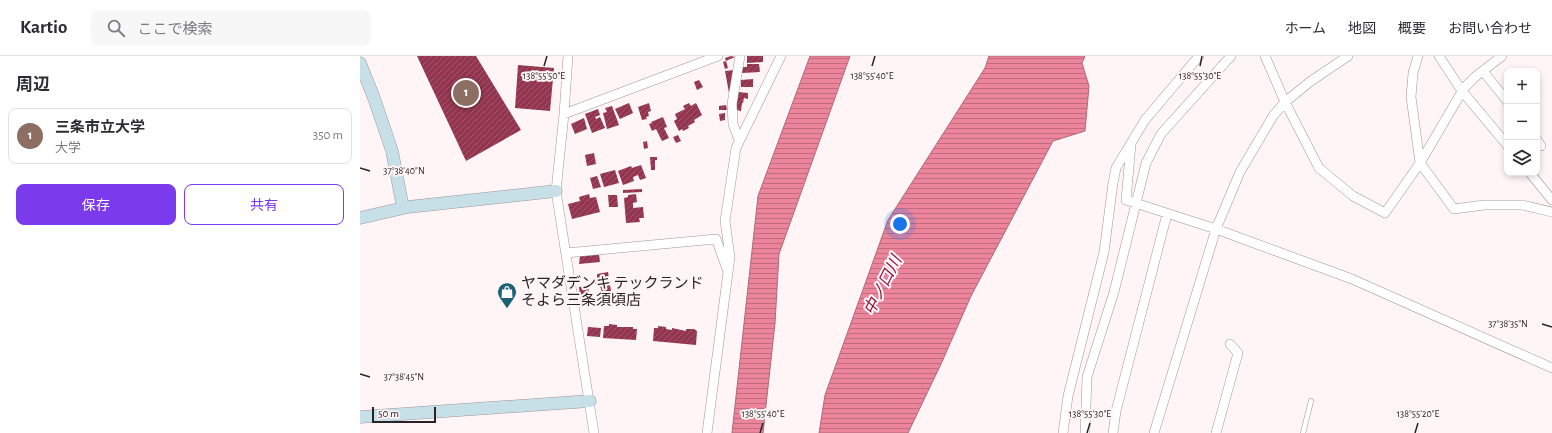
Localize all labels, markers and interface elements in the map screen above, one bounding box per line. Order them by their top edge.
search box [91,10,371,46]
icon: search [105,17,127,39]
text: Kartio [20,18,67,37]
text: ここで検索 [137,22,212,37]
text: ホーム [1284,22,1326,36]
text: 地図 [1348,22,1376,36]
text: 概要 [1398,22,1426,36]
text: お問い合わせ [1448,22,1532,36]
map controls [1504,68,1540,176]
button: + [1504,68,1540,104]
text: 138°55'50"E [523,71,565,81]
text: 138°55'40"E [851,71,894,81]
text: 138°55'30"E [1179,71,1221,81]
text: 周辺 [16,76,50,93]
pin: 1 [453,78,479,108]
button: − [1504,104,1540,140]
text: 三条市立大学 [55,120,145,135]
text: 1 [28,129,32,142]
text: 350 m [313,129,343,142]
button: layers [1504,140,1540,176]
text: 大学 [55,142,81,155]
text: 37°38'40"N [383,166,425,176]
button: 保存 [16,184,176,225]
button: 共有 [184,184,344,225]
your location [890,214,910,234]
water label: 中ノ口川 [860,251,905,318]
place label: ヤマダデンキ テックランド そよら三条須頃店 [521,275,703,308]
shop icon: ヤマダデンキ テックランド そよら三条須頃店 [496,281,518,309]
text: 37°38'35"N [1488,319,1528,329]
text: 37°38'45"N [384,372,424,382]
scale bar [372,405,436,424]
text: 50 m [378,408,399,419]
text: 138°55'40"E [742,409,785,419]
text: 138°55'30"E [1069,409,1111,419]
text: 138°55'20"E [1397,409,1440,419]

